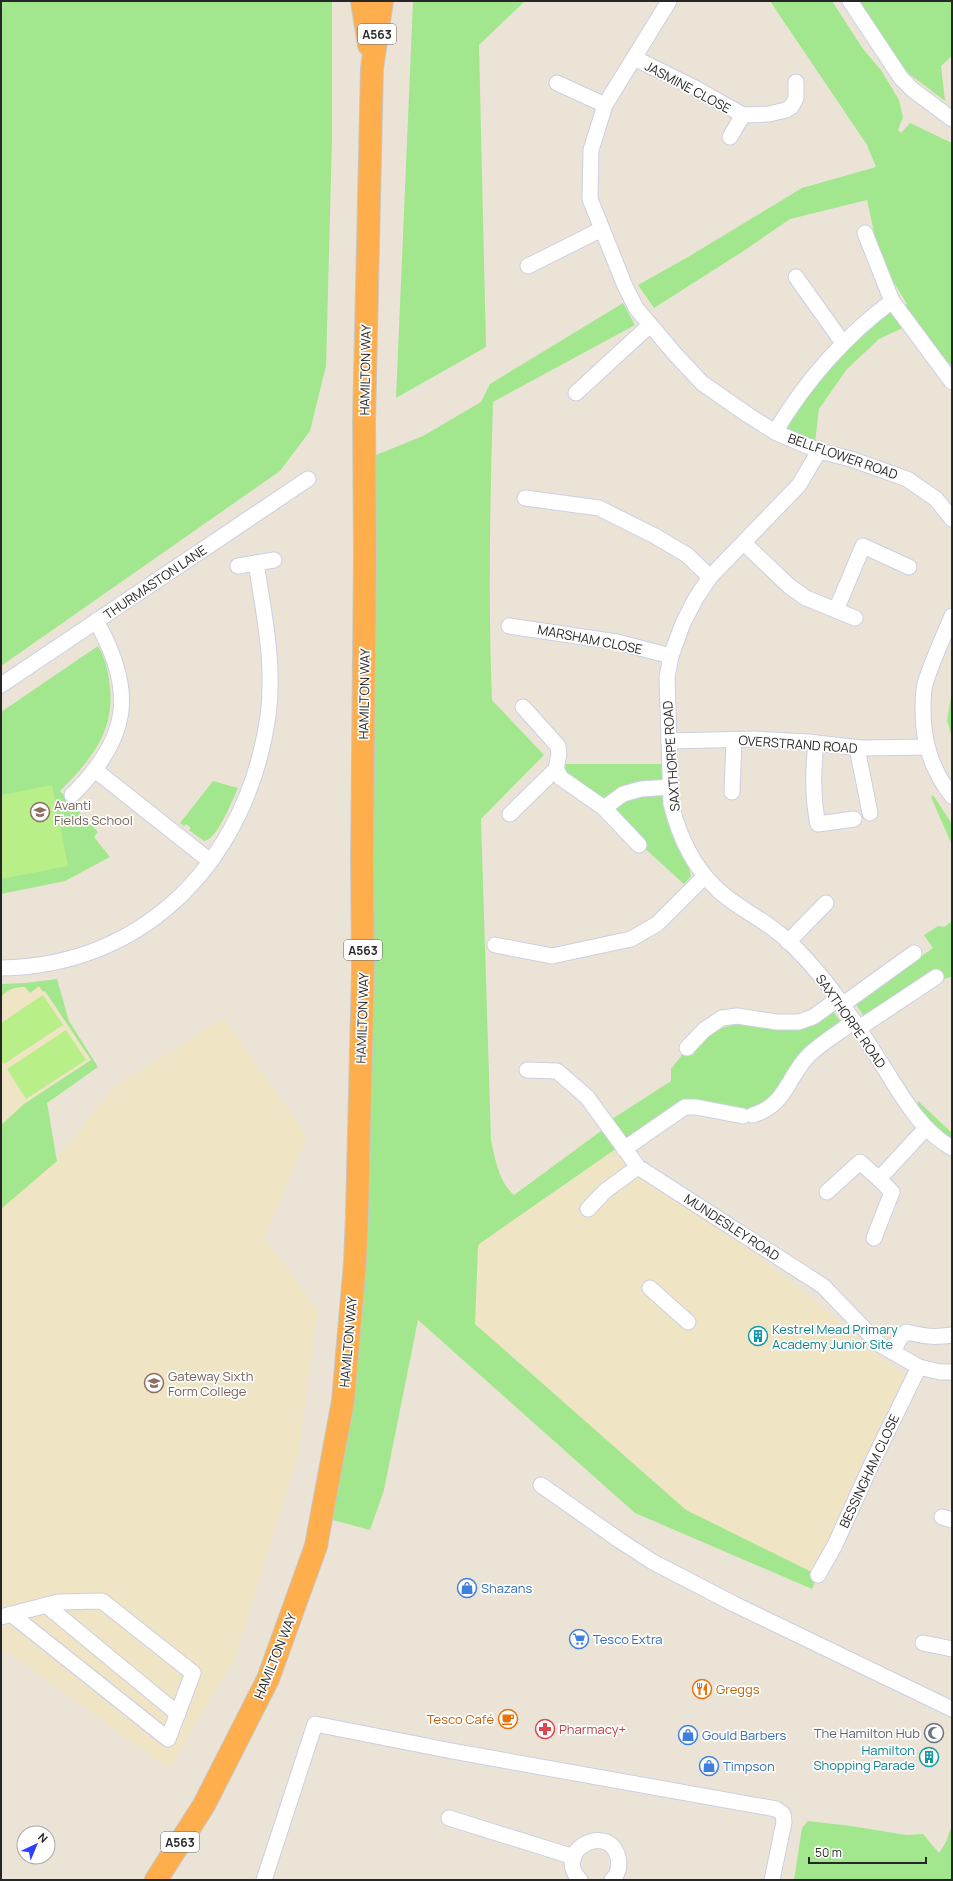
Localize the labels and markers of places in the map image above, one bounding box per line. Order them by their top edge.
place label: Avanti Fields School [54,796,133,829]
school or university icon: Avanti Fields School [29,801,51,823]
place label: Kestrel Mead Primary Academy Junior Site [772,1320,898,1353]
building icon: Kestrel Mead Primary Academy Junior Site [747,1325,769,1347]
place label: Gateway Sixth Form College [168,1367,253,1400]
school or university icon: Gateway Sixth Form College [143,1372,165,1394]
shop icon: Shazans [456,1577,478,1599]
place label: Shazans [481,1579,532,1597]
supermarket icon: Tesco Extra [568,1628,590,1650]
place label: Tesco Extra [593,1630,663,1648]
restaurant icon: Greggs [691,1678,713,1700]
place label: Greggs [716,1680,760,1698]
cafe icon: Tesco Café [497,1708,519,1730]
place label: Tesco Café [427,1710,494,1728]
pharmacy icon: Pharmacy+ [534,1718,556,1740]
place label: Pharmacy+ [559,1720,626,1738]
mosque icon: The Hamilton Hub [923,1722,945,1744]
shop icon: Gould Barbers [677,1724,699,1746]
place label: The Hamilton Hub [814,1724,920,1742]
place label: Gould Barbers [702,1726,787,1744]
place label: Hamilton Shopping Parade [813,1741,915,1774]
building icon: Hamilton Shopping Parade [918,1746,940,1768]
shop icon: Timpson [698,1755,720,1777]
place label: Timpson [723,1757,775,1775]

